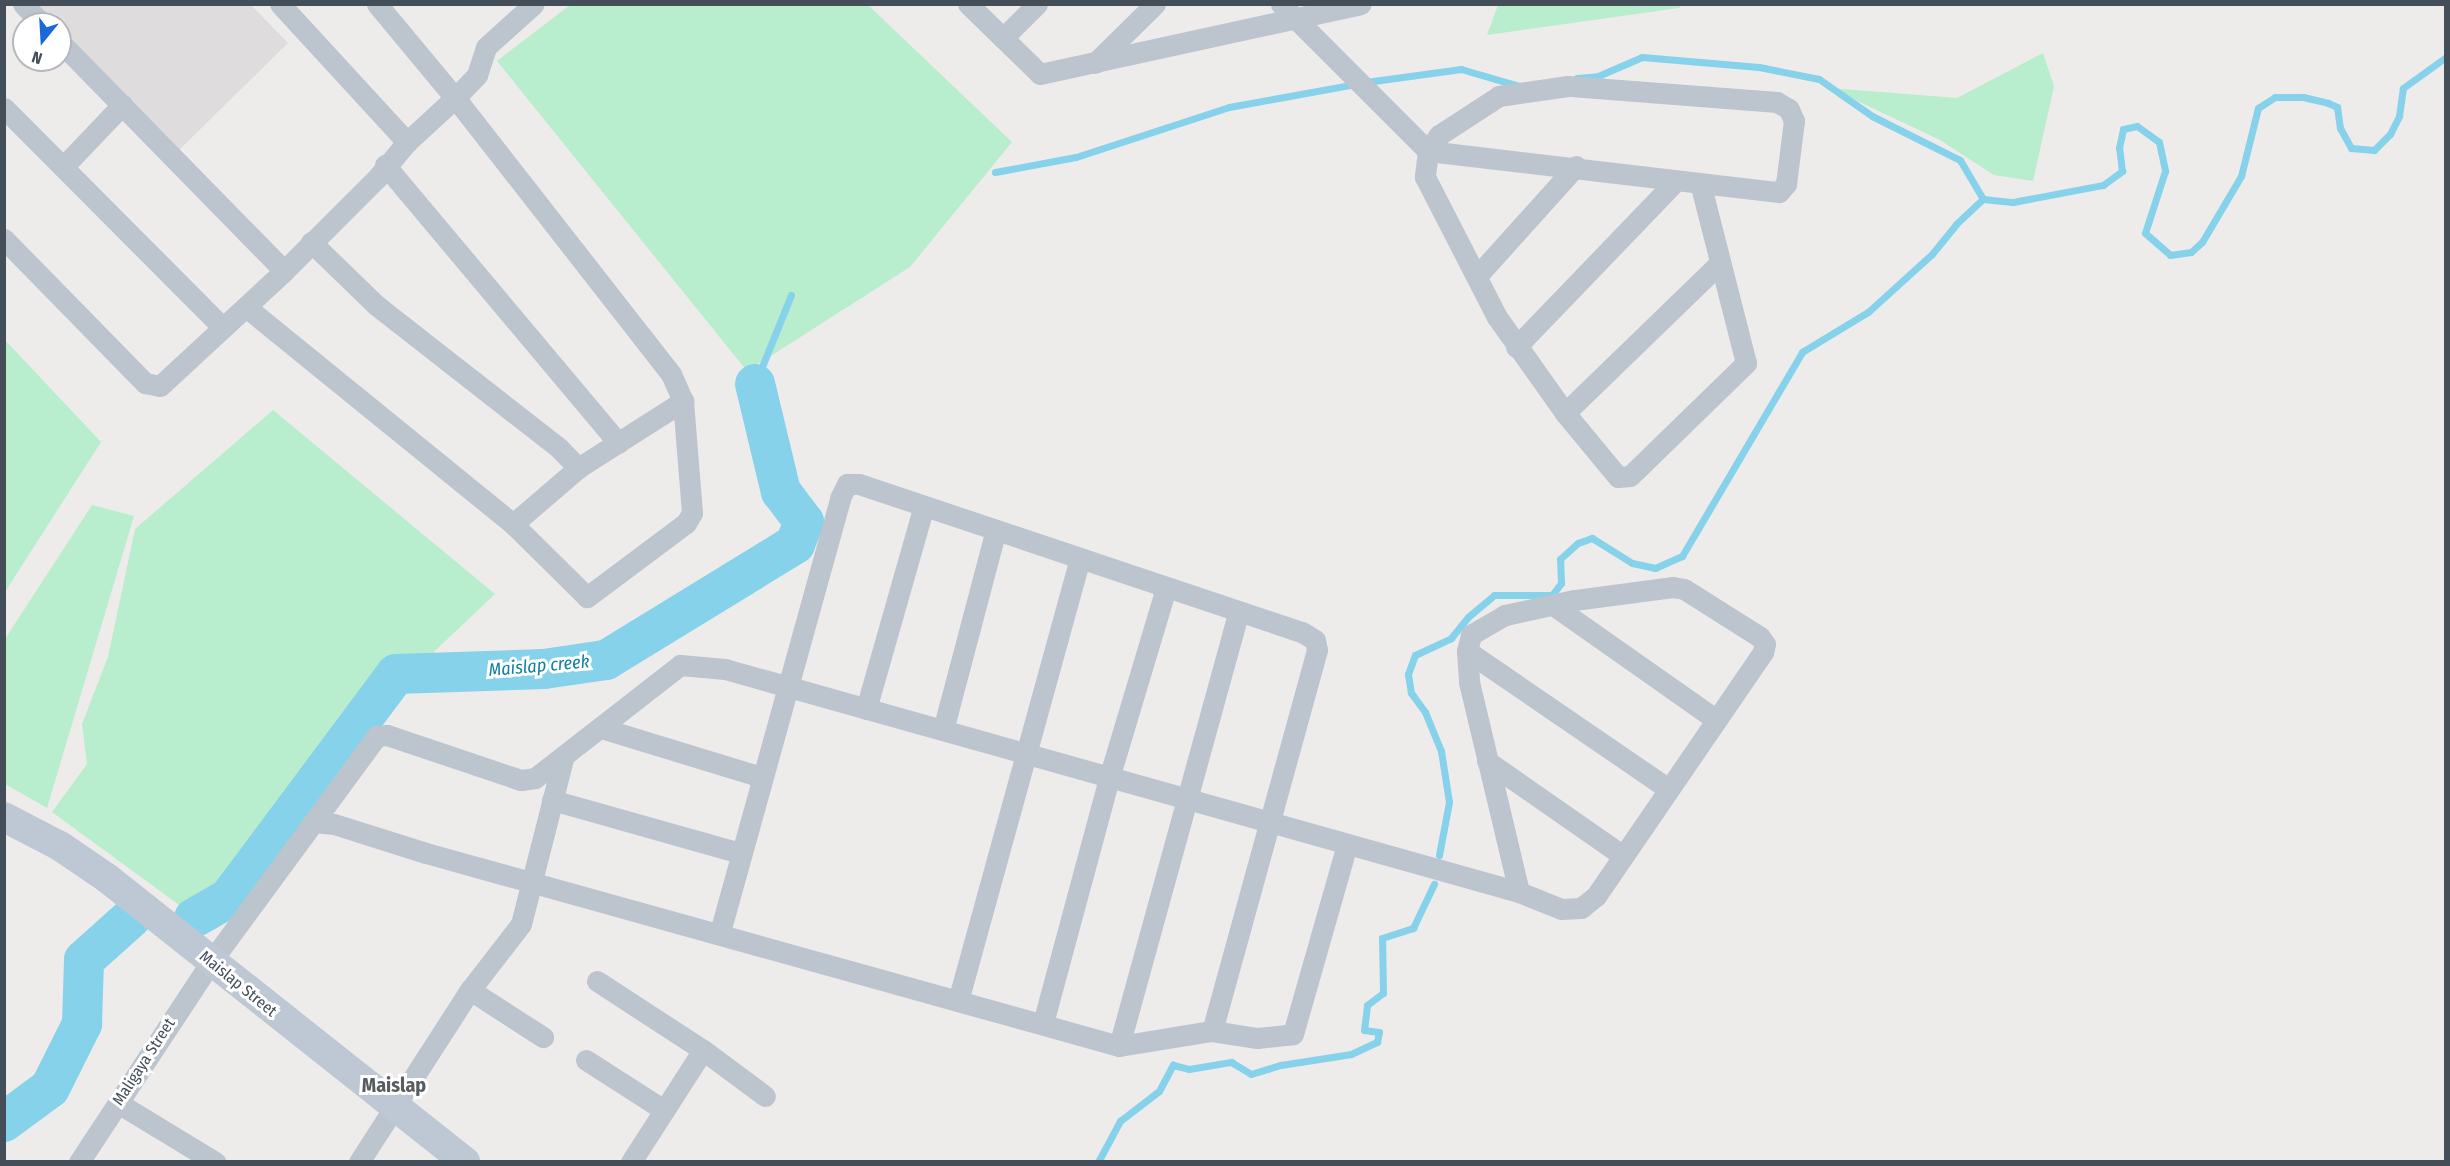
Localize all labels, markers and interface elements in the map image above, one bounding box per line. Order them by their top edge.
north arrow [12,12,72,72]
text: N [29,47,44,68]
water label: Maislap creek [488,651,590,681]
street label: Maislap Street [196,947,280,1021]
street label: Maligaya Street [109,1015,179,1109]
district label: Maislap [362,1073,426,1097]

